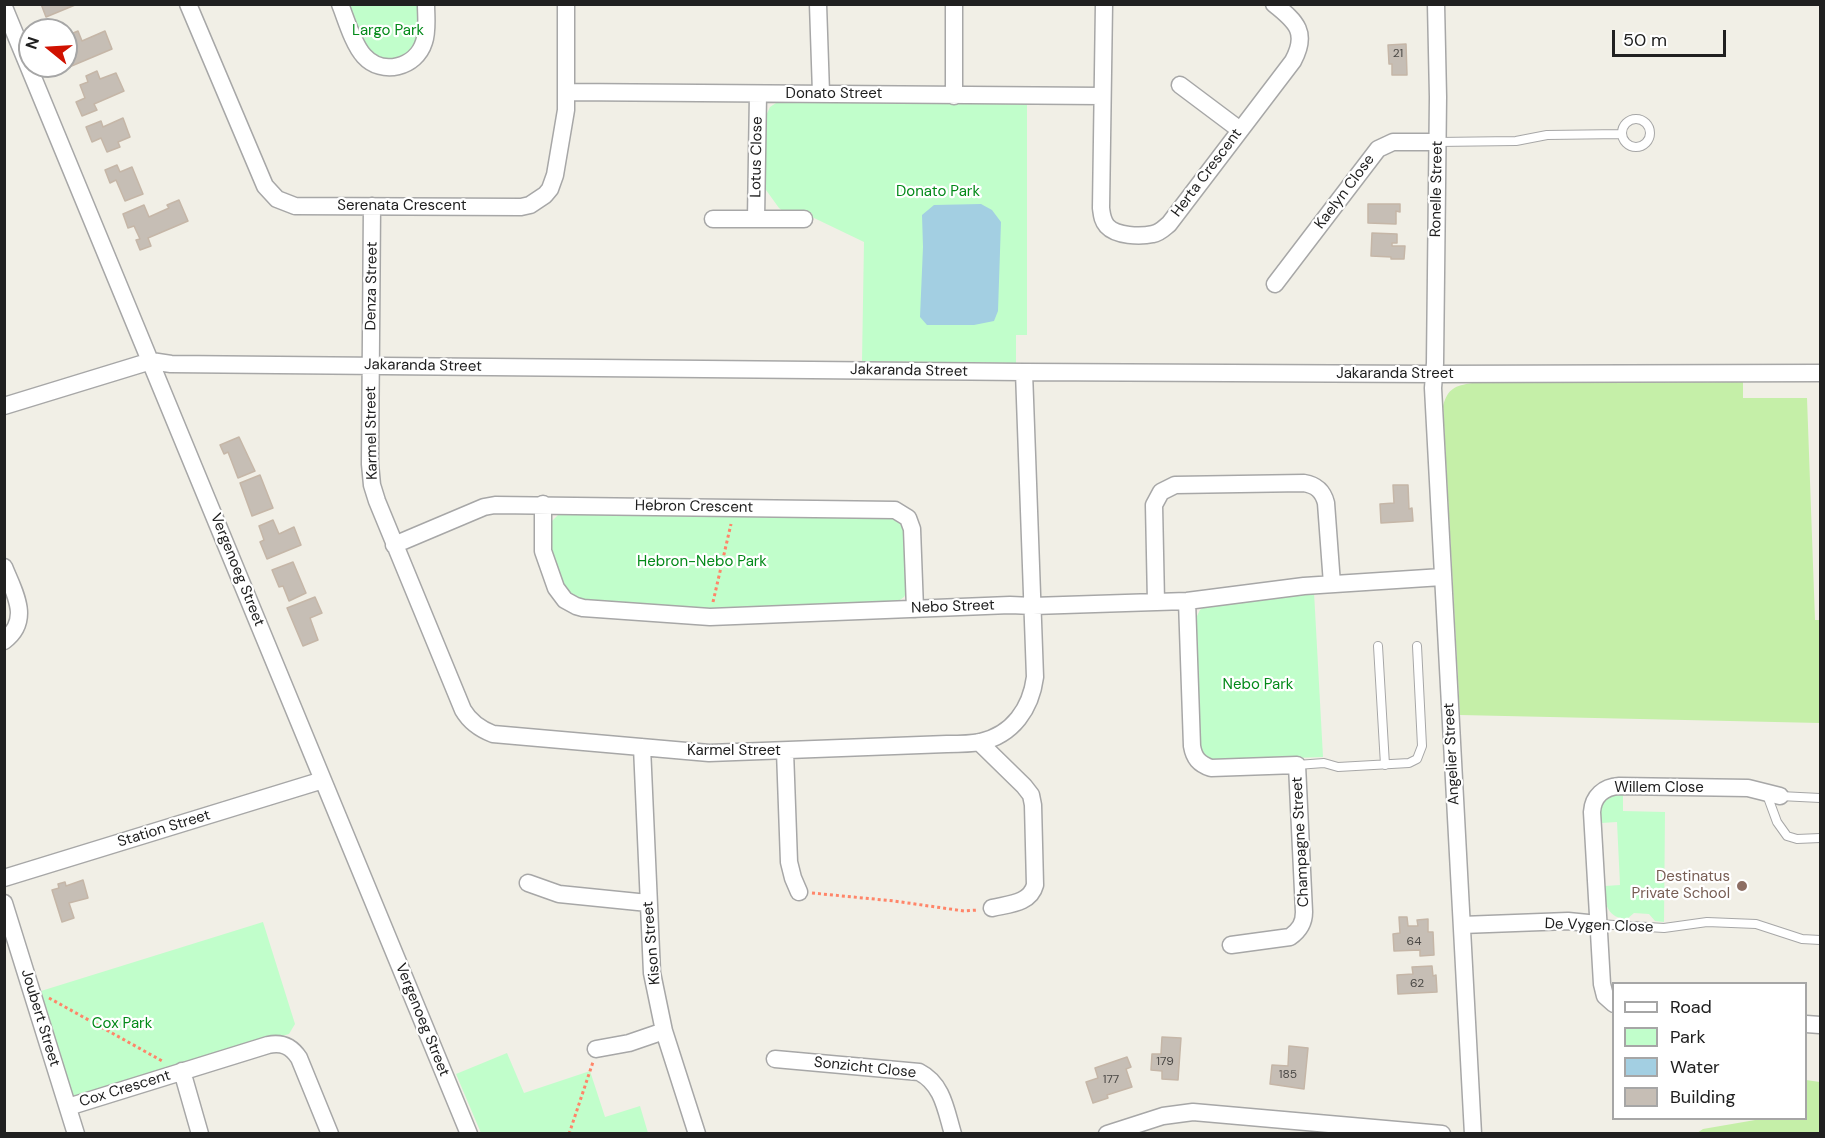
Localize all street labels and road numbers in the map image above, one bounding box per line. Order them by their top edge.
street label: Donato Street [786,85,882,103]
street label: Lotus Close [747,116,767,198]
street label: Herta Crescent [1168,125,1246,221]
street label: Ronelle Street [1427,141,1447,237]
street label: Kaelyn Close [1311,151,1379,233]
street label: Serenata Crescent [337,197,467,215]
street label: Denza Street [362,241,382,331]
street label: Jakaranda Street [364,356,482,376]
street label: Jakaranda Street [850,361,968,381]
street label: Jakaranda Street [1336,365,1454,383]
street label: Karmel Street [362,386,382,480]
street label: Hebron Crescent [635,497,753,517]
street label: Vergenoeg Street [206,511,268,629]
street label: Nebo Street [911,597,995,617]
street label: Angelier Street [1440,702,1464,806]
street label: Karmel Street [687,742,781,760]
street label: Champagne Street [1289,776,1313,908]
street label: Willem Close [1614,779,1704,797]
street label: Station Street [115,806,213,852]
street label: Kison Street [639,900,665,986]
street label: De Vygen Close [1544,915,1654,937]
street label: Vergenoeg Street [391,961,453,1079]
street label: Joubert Street [17,967,63,1069]
street label: Sonzicht Close [813,1054,917,1082]
street label: Cox Crescent [77,1067,173,1111]

